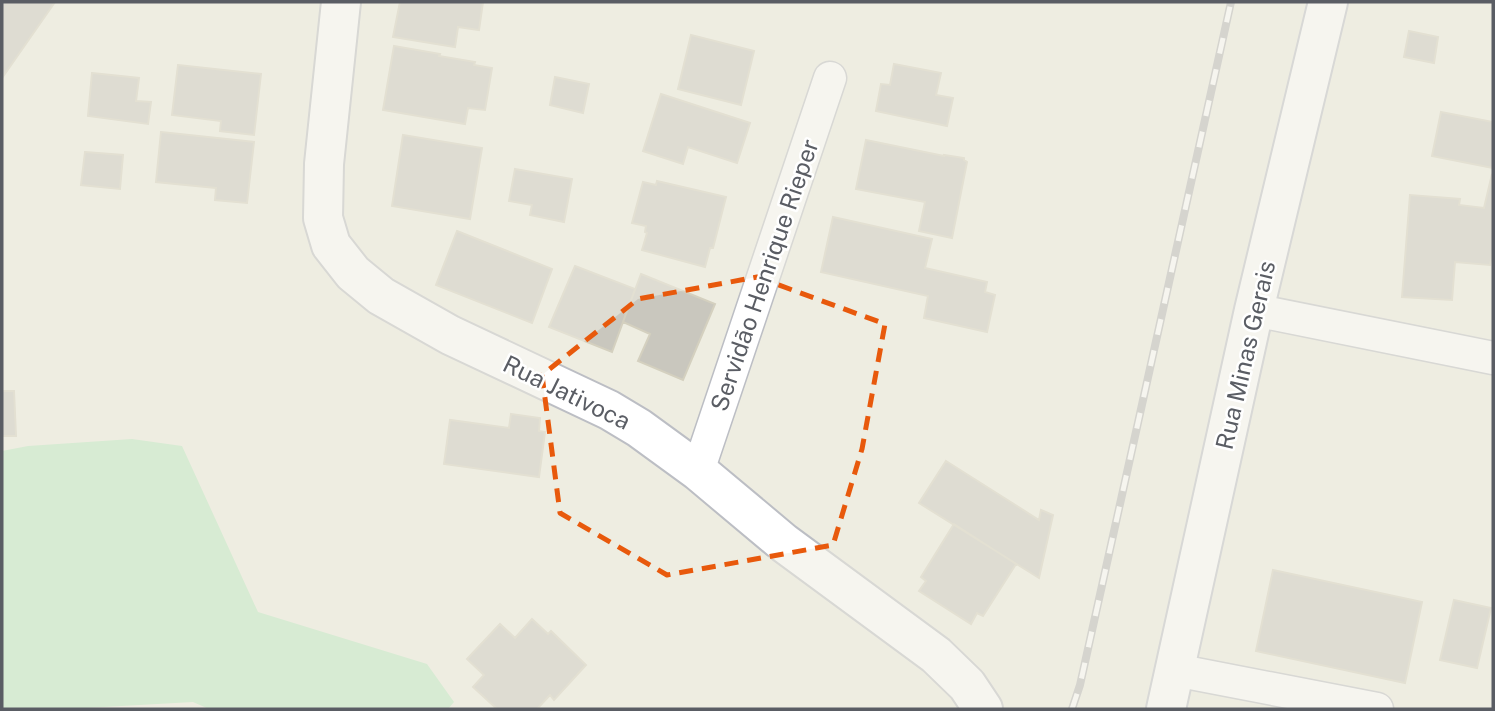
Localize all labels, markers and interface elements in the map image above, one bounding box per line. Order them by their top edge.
street label: Servidão Henrique Rieper [704,135,824,415]
street label: Rua Minas Gerais [1210,258,1280,452]
street label: Rua Jativoca [499,349,635,435]

